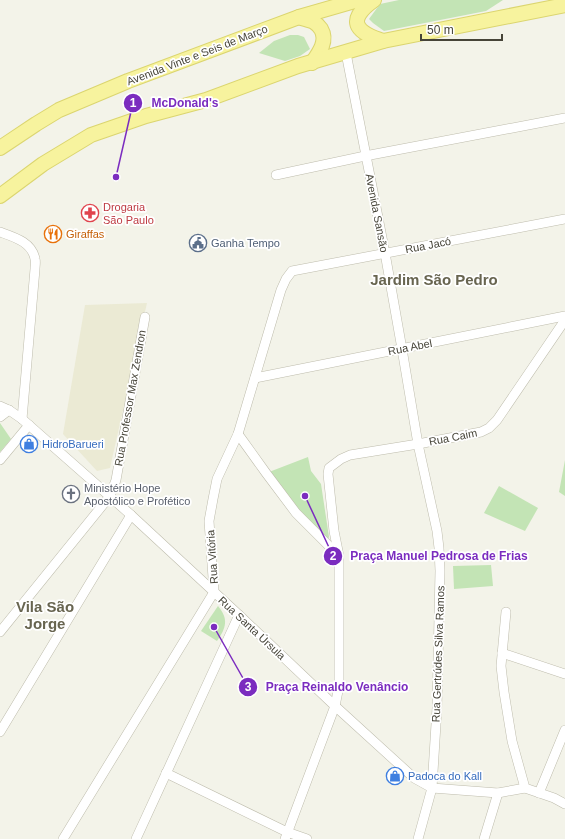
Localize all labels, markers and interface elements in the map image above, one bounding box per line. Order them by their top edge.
scale bar [421,16,502,42]
street label: Avenida Vinte e Seis de Março [125,23,269,87]
text: 50 m [427,23,454,37]
callout: McDonald's [123,91,226,115]
text: 1 [130,96,137,110]
text: McDonald's [152,96,219,110]
street label: Avenida Sansão [363,173,391,253]
place label: Drogaria São Paulo [103,201,154,226]
pharmacy icon: Drogaria São Paulo [80,203,100,223]
restaurant icon: Giraffas [43,224,63,244]
place label: Giraffas [66,228,105,240]
public building icon: Ganha Tempo [188,233,208,253]
street label: Rua Jacó [404,235,452,255]
place label: Ganha Tempo [211,237,280,249]
district label: Jardim São Pedro [370,271,498,288]
street label: Rua Professor Max Zendron [112,329,148,467]
street label: Rua Abel [387,337,433,357]
street label: Rua Caim [428,426,478,448]
shop icon: HidroBarueri [19,434,39,454]
place label: HidroBarueri [42,438,104,450]
place label: Ministério Hope Apostólico e Profético [84,482,190,507]
church icon: Ministério Hope Apostólico e Profético [61,484,81,504]
street label: Rua Vitória [204,529,220,584]
callout: Praça Manuel Pedrosa de Frias [323,544,536,568]
text: 2 [330,549,337,563]
text: Praça Manuel Pedrosa de Frias [350,549,528,563]
street label: Rua Gertrúdes Silva Ramos [430,585,446,723]
street label: Rua Santa Úrsula [216,594,288,663]
district label: Vila São Jorge [16,598,74,632]
callout: Praça Reinaldo Venâncio [238,675,417,699]
text: 3 [245,680,252,694]
text: Praça Reinaldo Venâncio [266,680,408,694]
shop icon: Padoca do Kall [385,766,405,786]
place label: Padoca do Kall [408,770,482,782]

